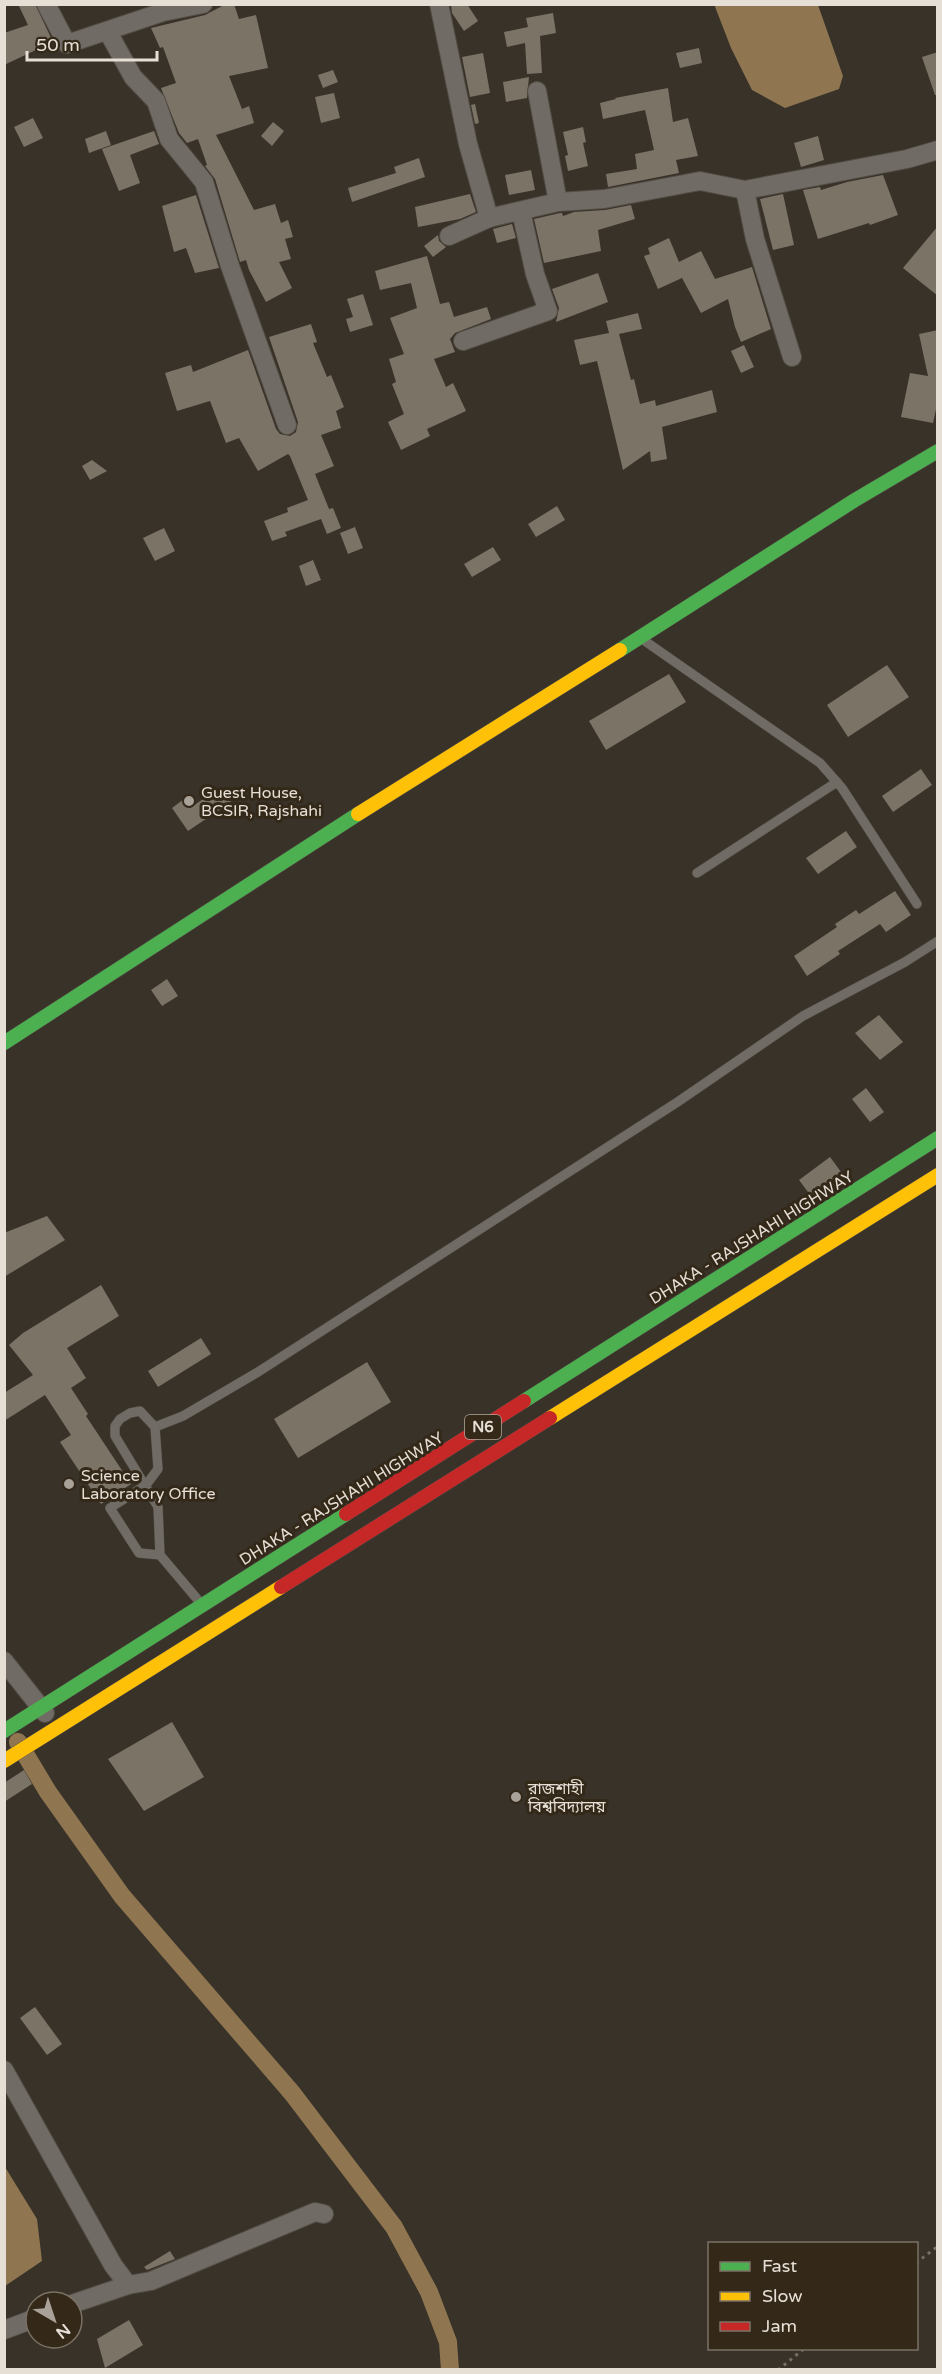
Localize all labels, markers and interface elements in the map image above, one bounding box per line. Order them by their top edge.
scale bar [27,24,158,62]
text: 50 m [36,34,80,56]
place label: Guest House, BCSIR, Rajshahi [201,783,322,821]
marker: Guest House, BCSIR, Rajshahi [182,794,196,808]
street label: DHAKA - RAJSHAHI HIGHWAY [646,1167,857,1309]
road number: N6 [465,1415,501,1439]
street label: DHAKA - RAJSHAHI HIGHWAY [236,1428,447,1570]
place label: Science Laboratory Office [81,1466,216,1504]
marker: Science Laboratory Office [62,1477,76,1491]
place label: রাজশাহী বিশ্ববিদ্যালয় [527,1779,607,1817]
marker: রাজশাহী বিশ্ববিদ্যালয় [509,1790,523,1804]
legend [708,2242,918,2350]
text: Fast [762,2255,797,2277]
text: Slow [762,2285,803,2307]
north arrow [24,2290,84,2350]
text: Jam [762,2315,797,2337]
text: N [52,2319,74,2343]

